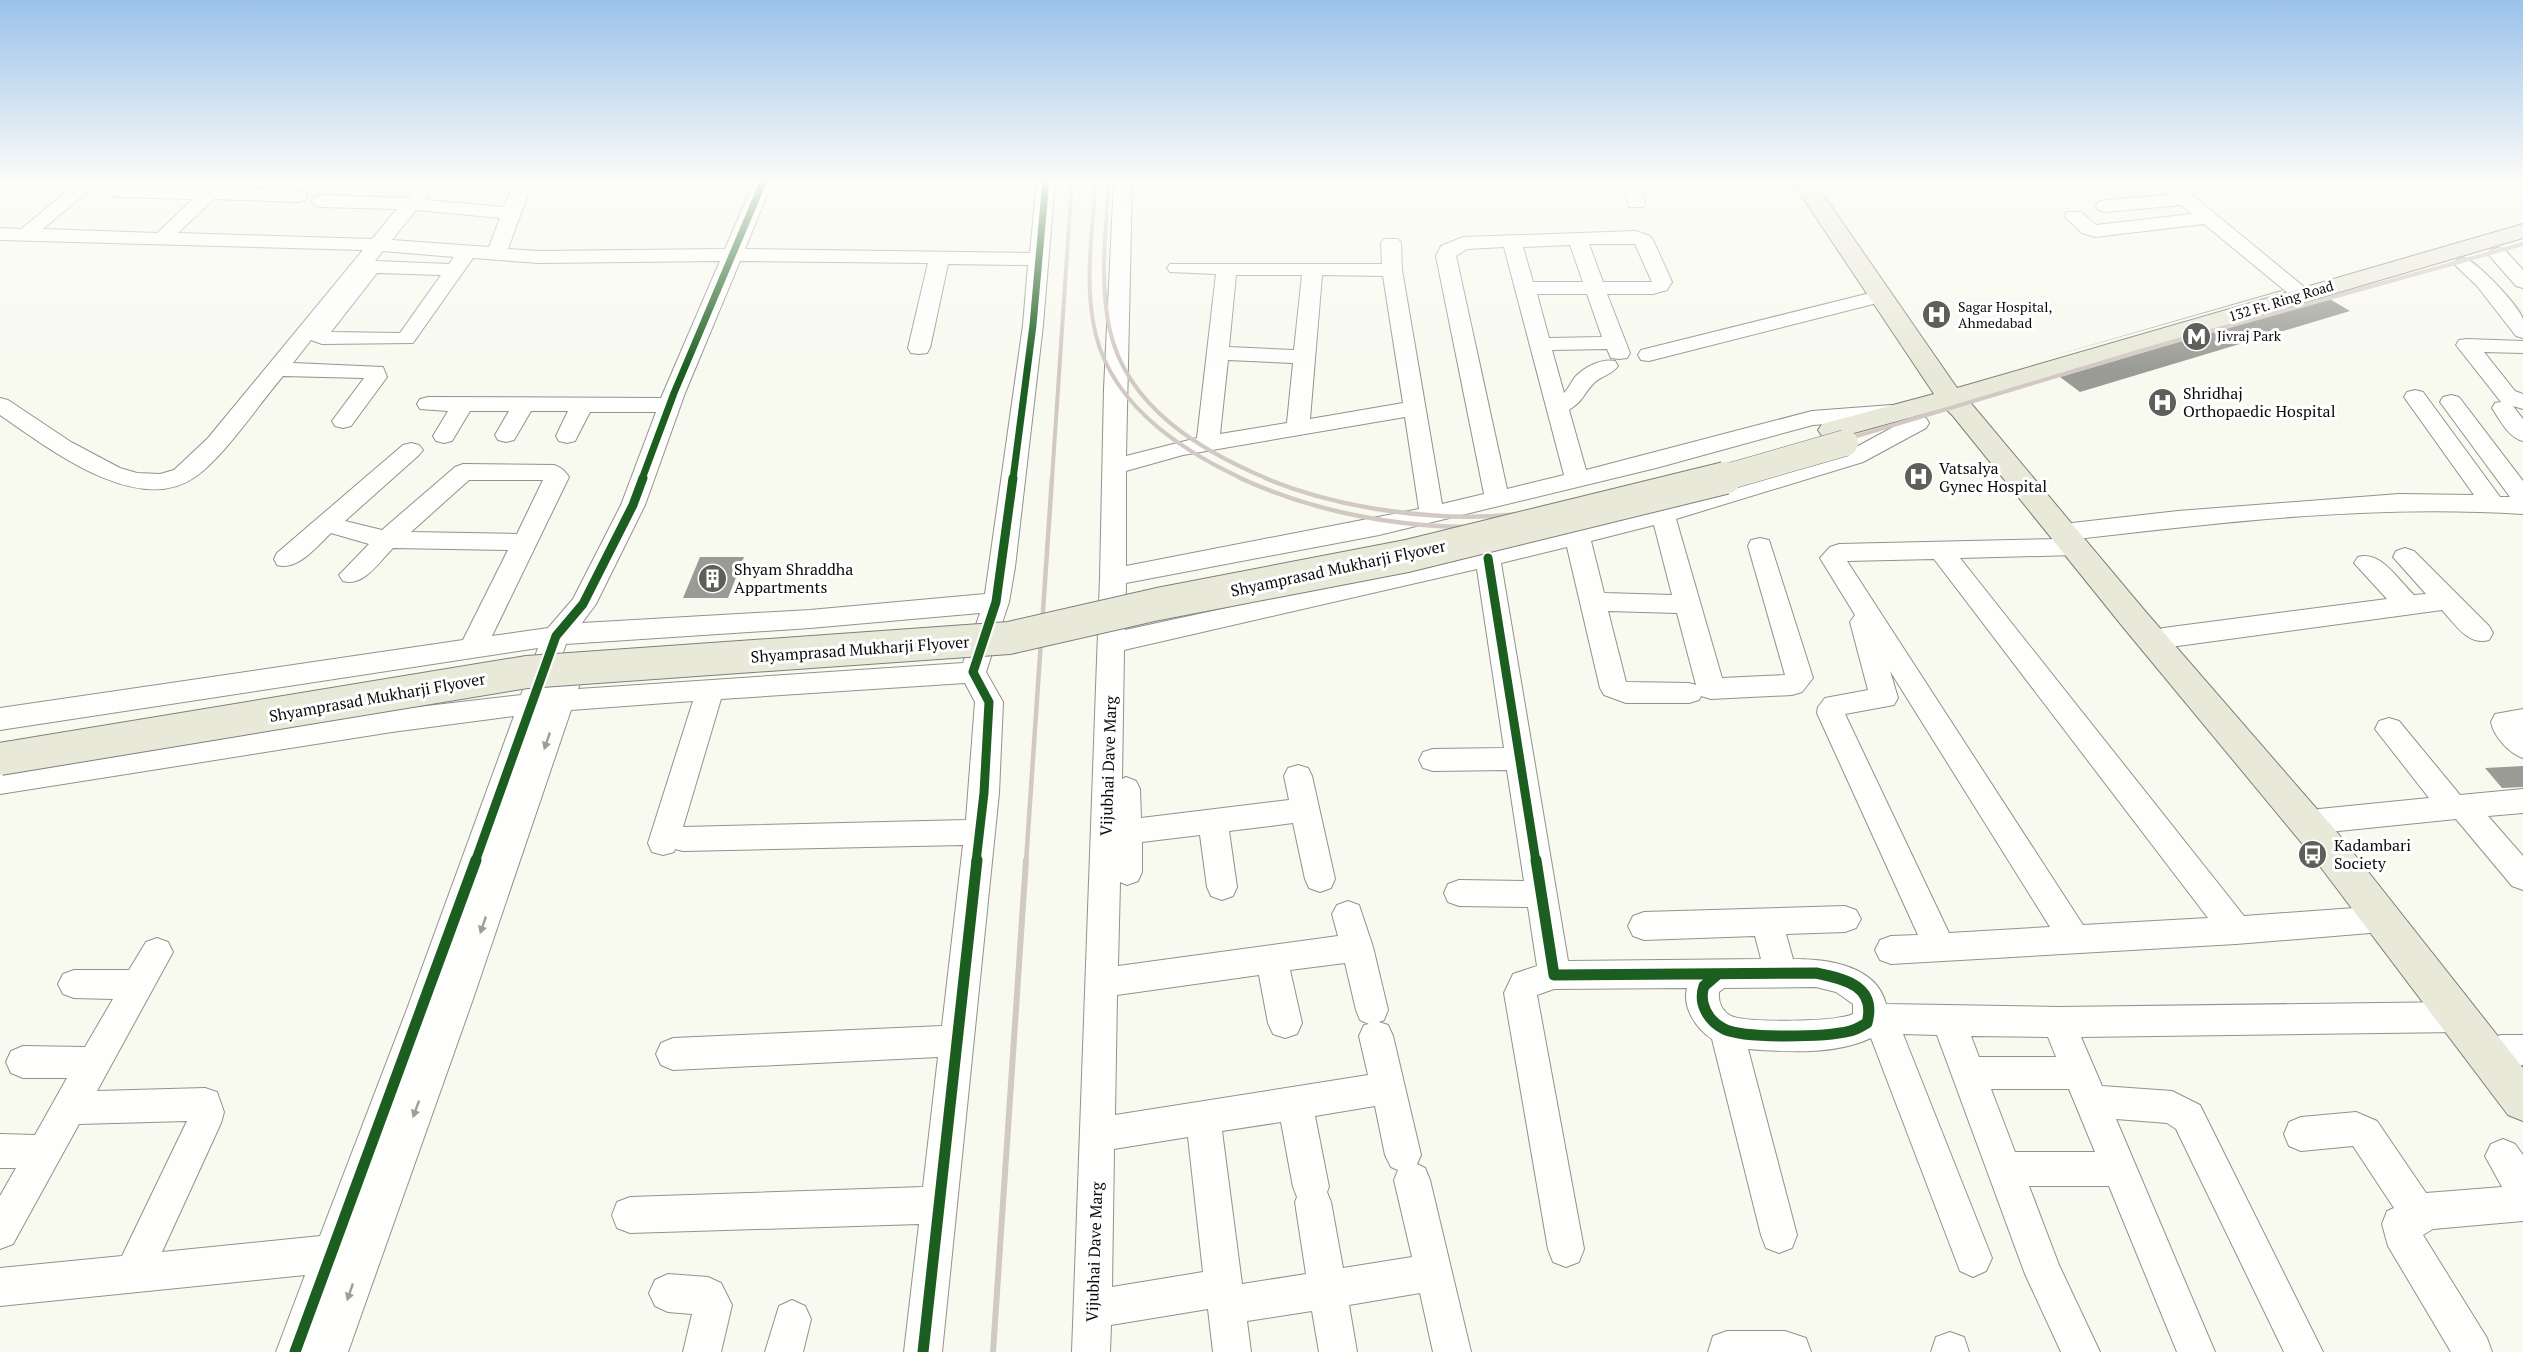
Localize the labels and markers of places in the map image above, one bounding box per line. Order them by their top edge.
place label: Sagar Hospital, Ahmedabad [1958,297,2052,332]
hospital icon: Sagar Hospital, Ahmedabad [1921,299,1953,331]
metro station icon: Jivraj Park [2180,320,2212,352]
place label: Jivraj Park [2217,326,2282,345]
place label: Shridhaj Orthopaedic Hospital [2183,382,2336,422]
hospital icon: Shridhaj Orthopaedic Hospital [2146,386,2178,418]
place label: Vatsalya Gynec Hospital [1939,457,2047,497]
hospital icon: Vatsalya Gynec Hospital [1902,461,1934,493]
place label: Shyam Shraddha Appartments [734,558,853,598]
building icon: Shyam Shraddha Appartments [697,562,729,594]
place label: Kadambari Society [2334,834,2411,874]
bus stop icon: Kadambari Society [2297,838,2329,870]

